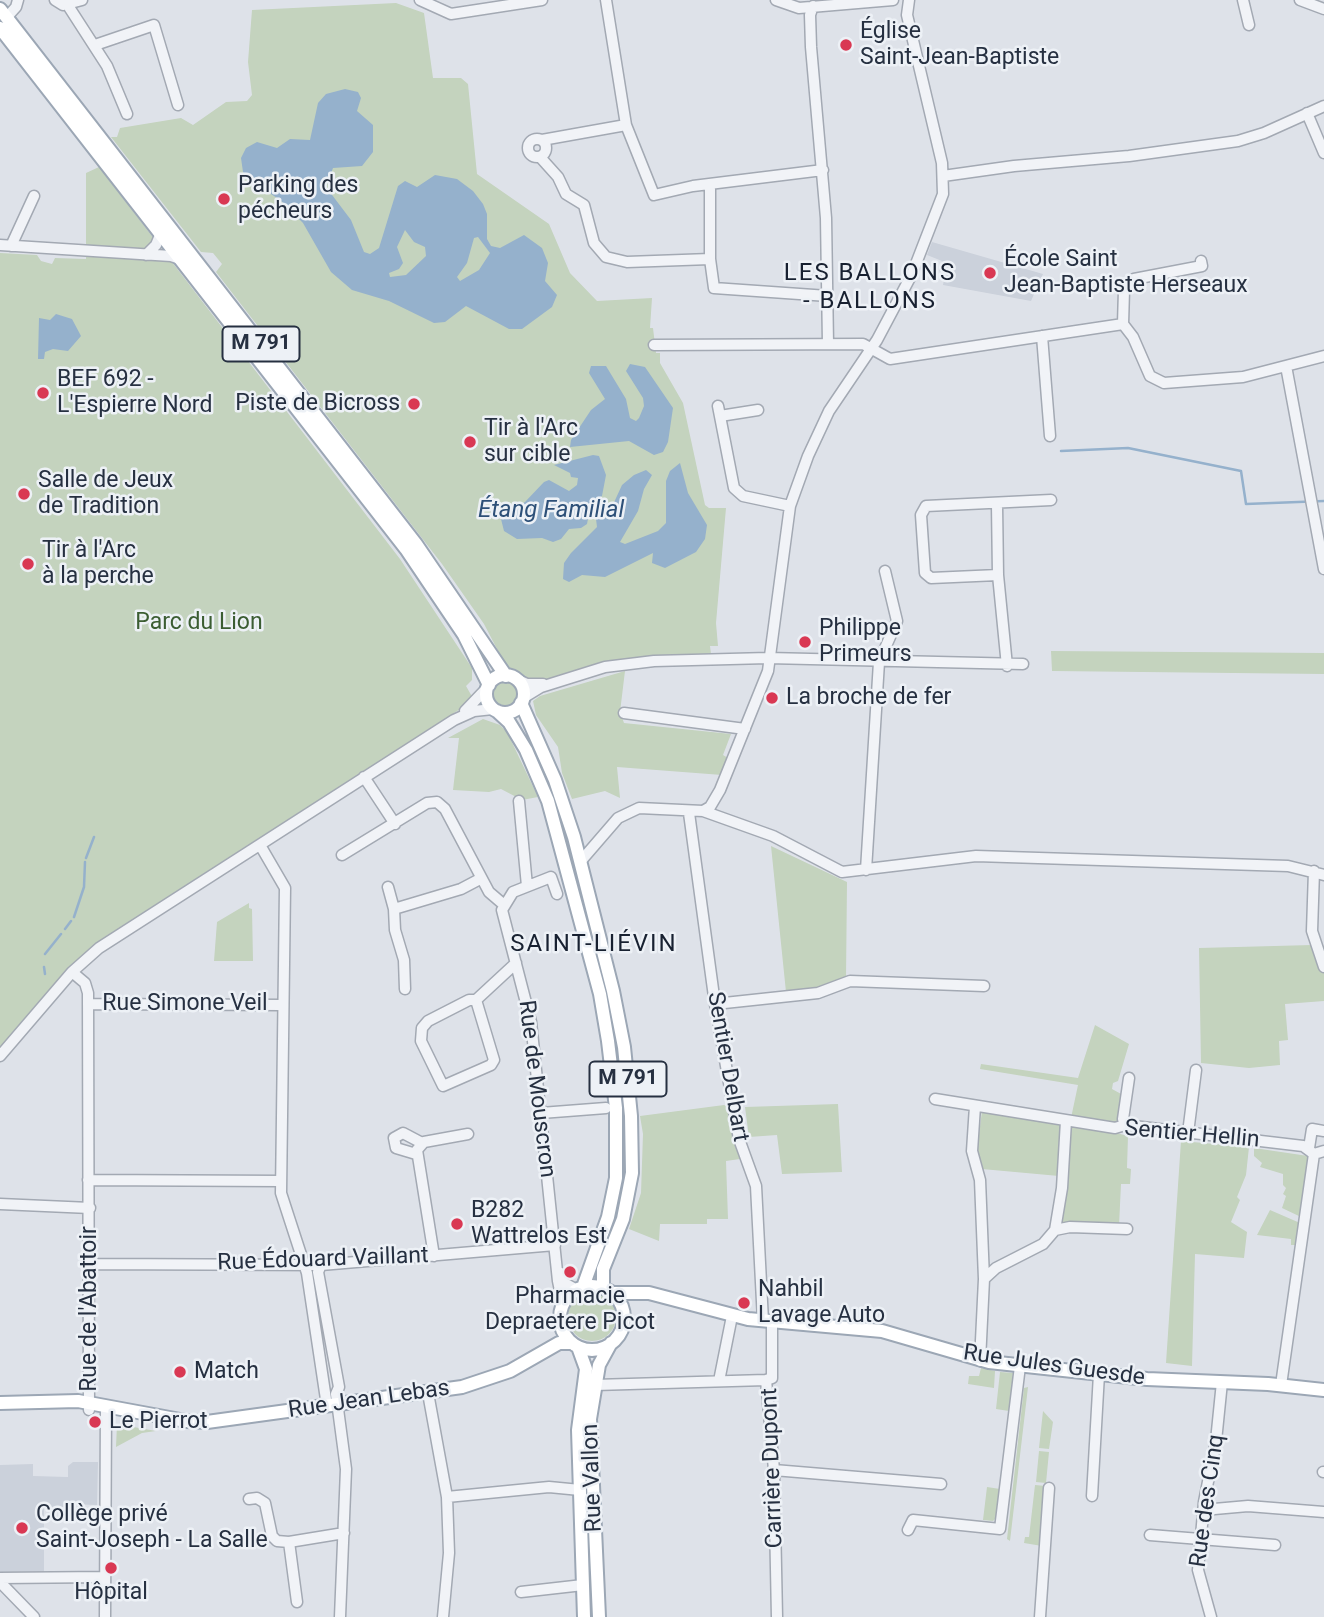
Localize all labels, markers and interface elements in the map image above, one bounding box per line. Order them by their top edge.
place label: Église Saint-Jean-Baptiste [860,18,1059,72]
marker: Église Saint-Jean-Baptiste [838,37,854,53]
place label: Parking des pécheurs [238,172,358,226]
marker: Parking des pécheurs [216,191,232,207]
place label: École Saint Jean-Baptiste Herseaux [1004,246,1248,300]
district label: LES BALLONS - BALLONS [785,260,955,316]
marker: École Saint Jean-Baptiste Herseaux [982,265,998,281]
road number: M 791 [222,326,300,362]
place label: BEF 692 - L'Espierre Nord [57,366,212,420]
marker: BEF 692 - L'Espierre Nord [35,385,51,401]
place label: Piste de Bicross [235,390,400,418]
marker: Piste de Bicross [406,396,422,412]
place label: Tir à l'Arc sur cible [484,415,578,469]
marker: Tir à l'Arc sur cible [462,434,478,450]
place label: Salle de Jeux de Tradition [38,467,173,521]
marker: Salle de Jeux de Tradition [16,486,32,502]
water label: Étang Familial [478,497,624,525]
place label: Tir à l'Arc à la perche [42,537,154,591]
marker: Tir à l'Arc à la perche [20,556,36,572]
park label: Parc du Lion [135,609,263,637]
place label: Philippe Primeurs [819,615,912,669]
marker: Philippe Primeurs [797,634,813,650]
place label: La broche de fer [786,684,951,712]
marker: La broche de fer [764,690,780,706]
district label: SAINT-LIÉVIN [512,931,676,959]
street label: Rue Simone Veil [102,990,268,1018]
street label: Sentier Delbart [700,990,754,1144]
street label: Rue de Mouscron [511,999,561,1179]
road number: M 791 [590,1062,666,1096]
street label: Sentier Hellin [1123,1115,1261,1155]
place label: B282 Wattrelos Est [471,1197,607,1251]
marker: B282 Wattrelos Est [449,1216,465,1232]
street label: Rue de l'Abattoir [76,1226,104,1392]
street label: Rue Édouard Vaillant [217,1243,429,1277]
marker: Pharmacie Depraetere Picot [562,1264,578,1280]
place label: Nahbil Lavage Auto [758,1276,885,1330]
place label: Pharmacie Depraetere Picot [485,1283,655,1337]
marker: Nahbil Lavage Auto [736,1295,752,1311]
street label: Rue Jules Guesde [961,1340,1147,1392]
place label: Match [194,1358,259,1386]
marker: Match [172,1364,188,1380]
street label: Rue Jean Lebas [287,1375,451,1425]
street label: Carrière Dupont [756,1387,790,1549]
place label: Le Pierrot [109,1408,208,1436]
marker: Le Pierrot [87,1414,103,1430]
street label: Rue Vallon [577,1423,609,1533]
street label: Rue des Cinq [1185,1433,1231,1569]
place label: Collège privé Saint-Joseph - La Salle [36,1501,268,1555]
marker: Collège privé Saint-Joseph - La Salle [14,1520,30,1536]
marker: Hôpital [103,1560,119,1576]
place label: Hôpital [74,1579,148,1607]

